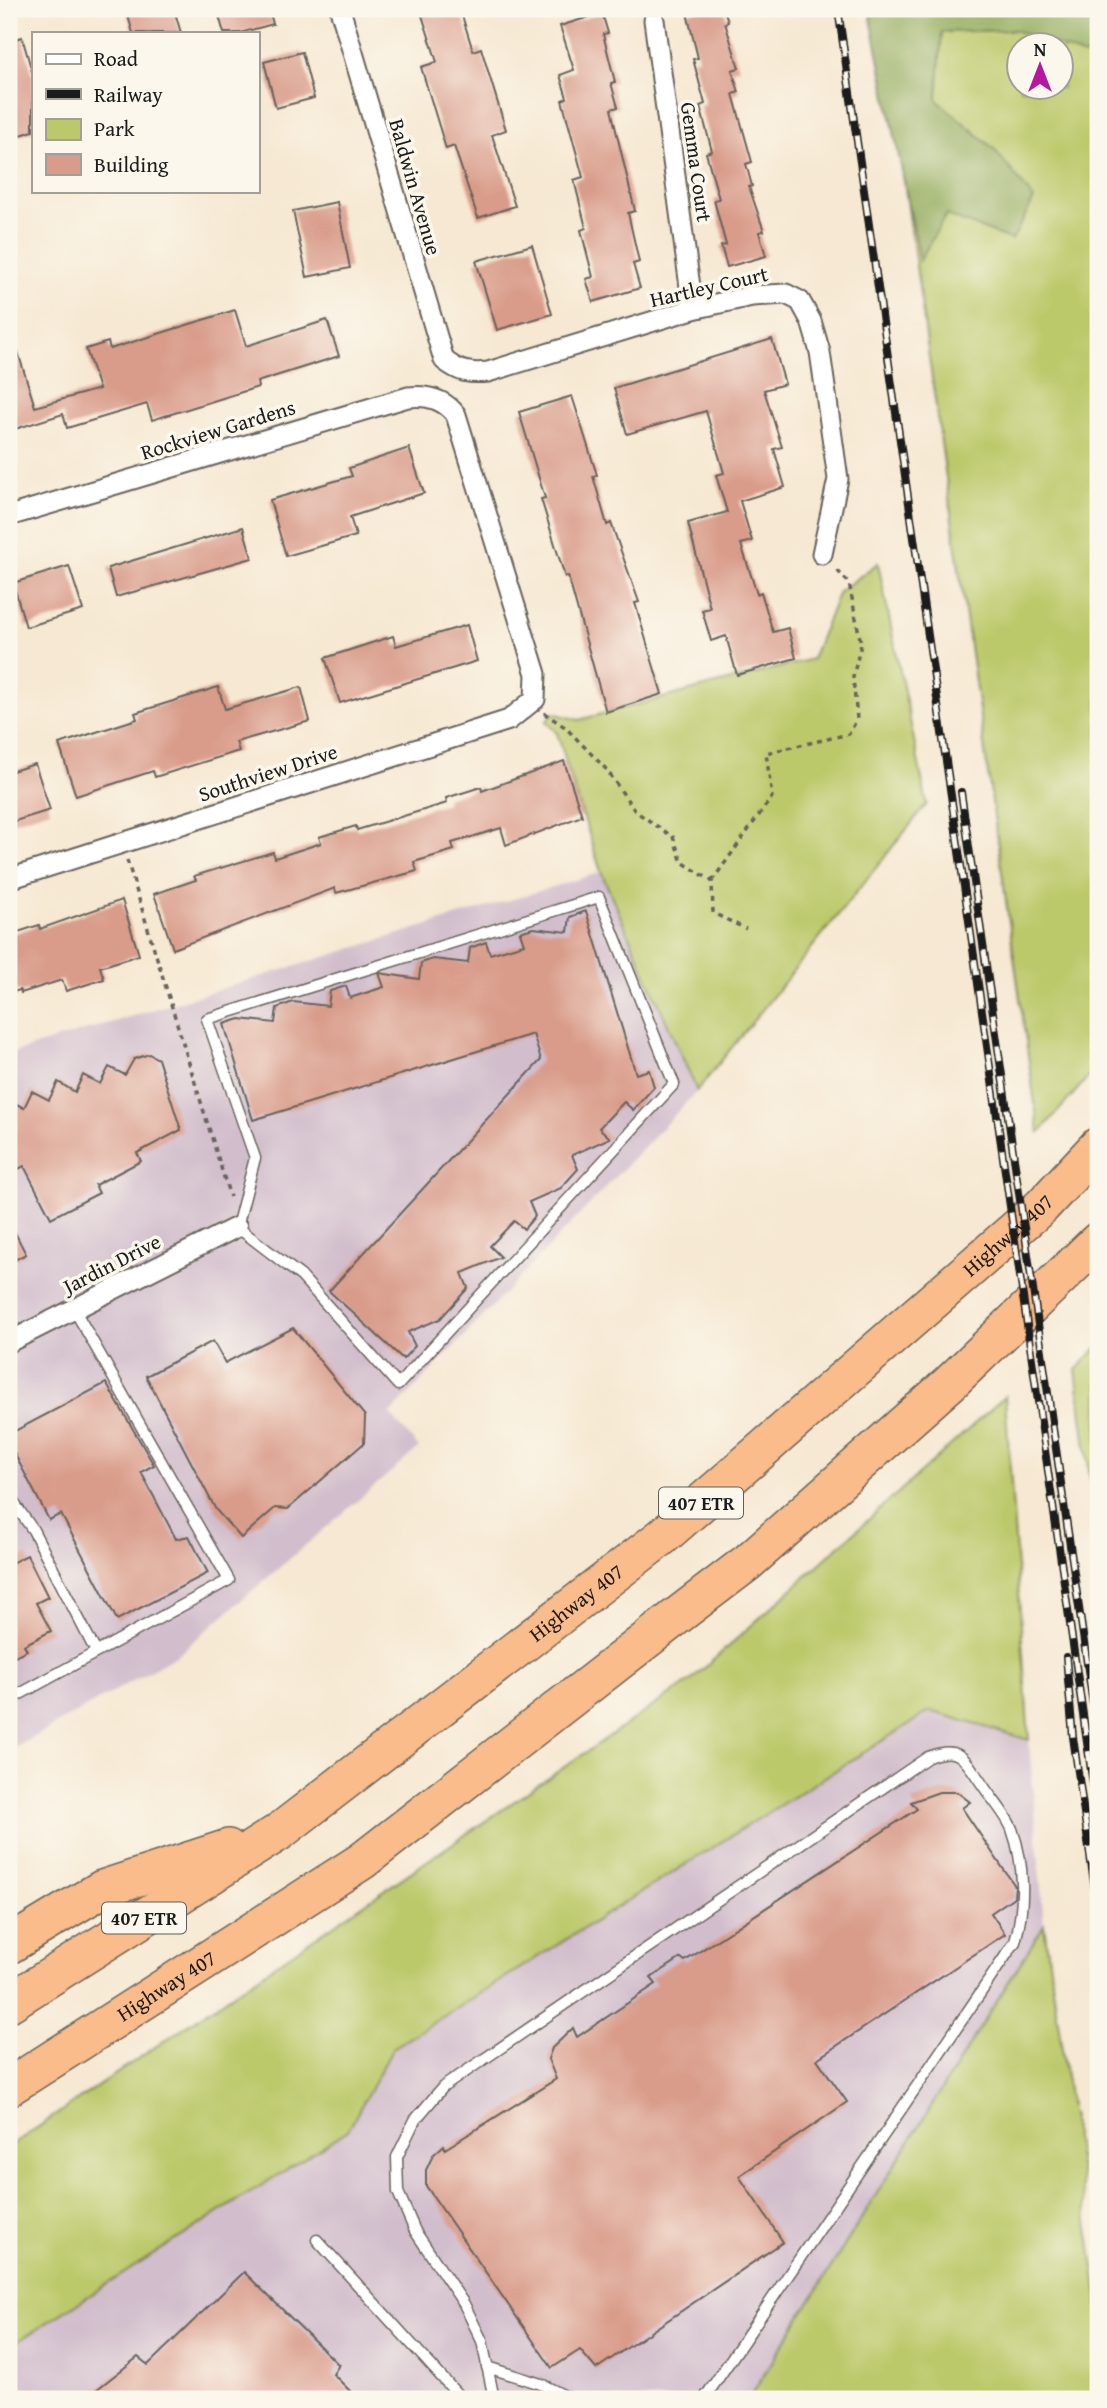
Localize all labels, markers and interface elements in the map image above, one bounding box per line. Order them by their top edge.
legend [32,32,259,192]
north arrow [1006,32,1076,102]
text: N [1034,35,1047,63]
text: Road [94,43,139,74]
text: Railway [94,79,163,110]
street label: Gemma Court [673,100,720,224]
text: Park [94,113,135,144]
street label: Baldwin Avenue [381,115,450,259]
text: Building [94,149,169,180]
street label: Hartley Court [647,258,772,315]
street label: Rockview Gardens [137,391,299,468]
street label: Southview Drive [194,735,341,810]
street label: Highway 407 [955,1187,1061,1284]
street label: Jardin Drive [55,1226,166,1303]
road number: 407 ETR [659,1488,743,1518]
street label: Highway 407 [522,1556,630,1649]
road number: 407 ETR [102,1902,186,1934]
street label: Highway 407 [111,1942,222,2029]

